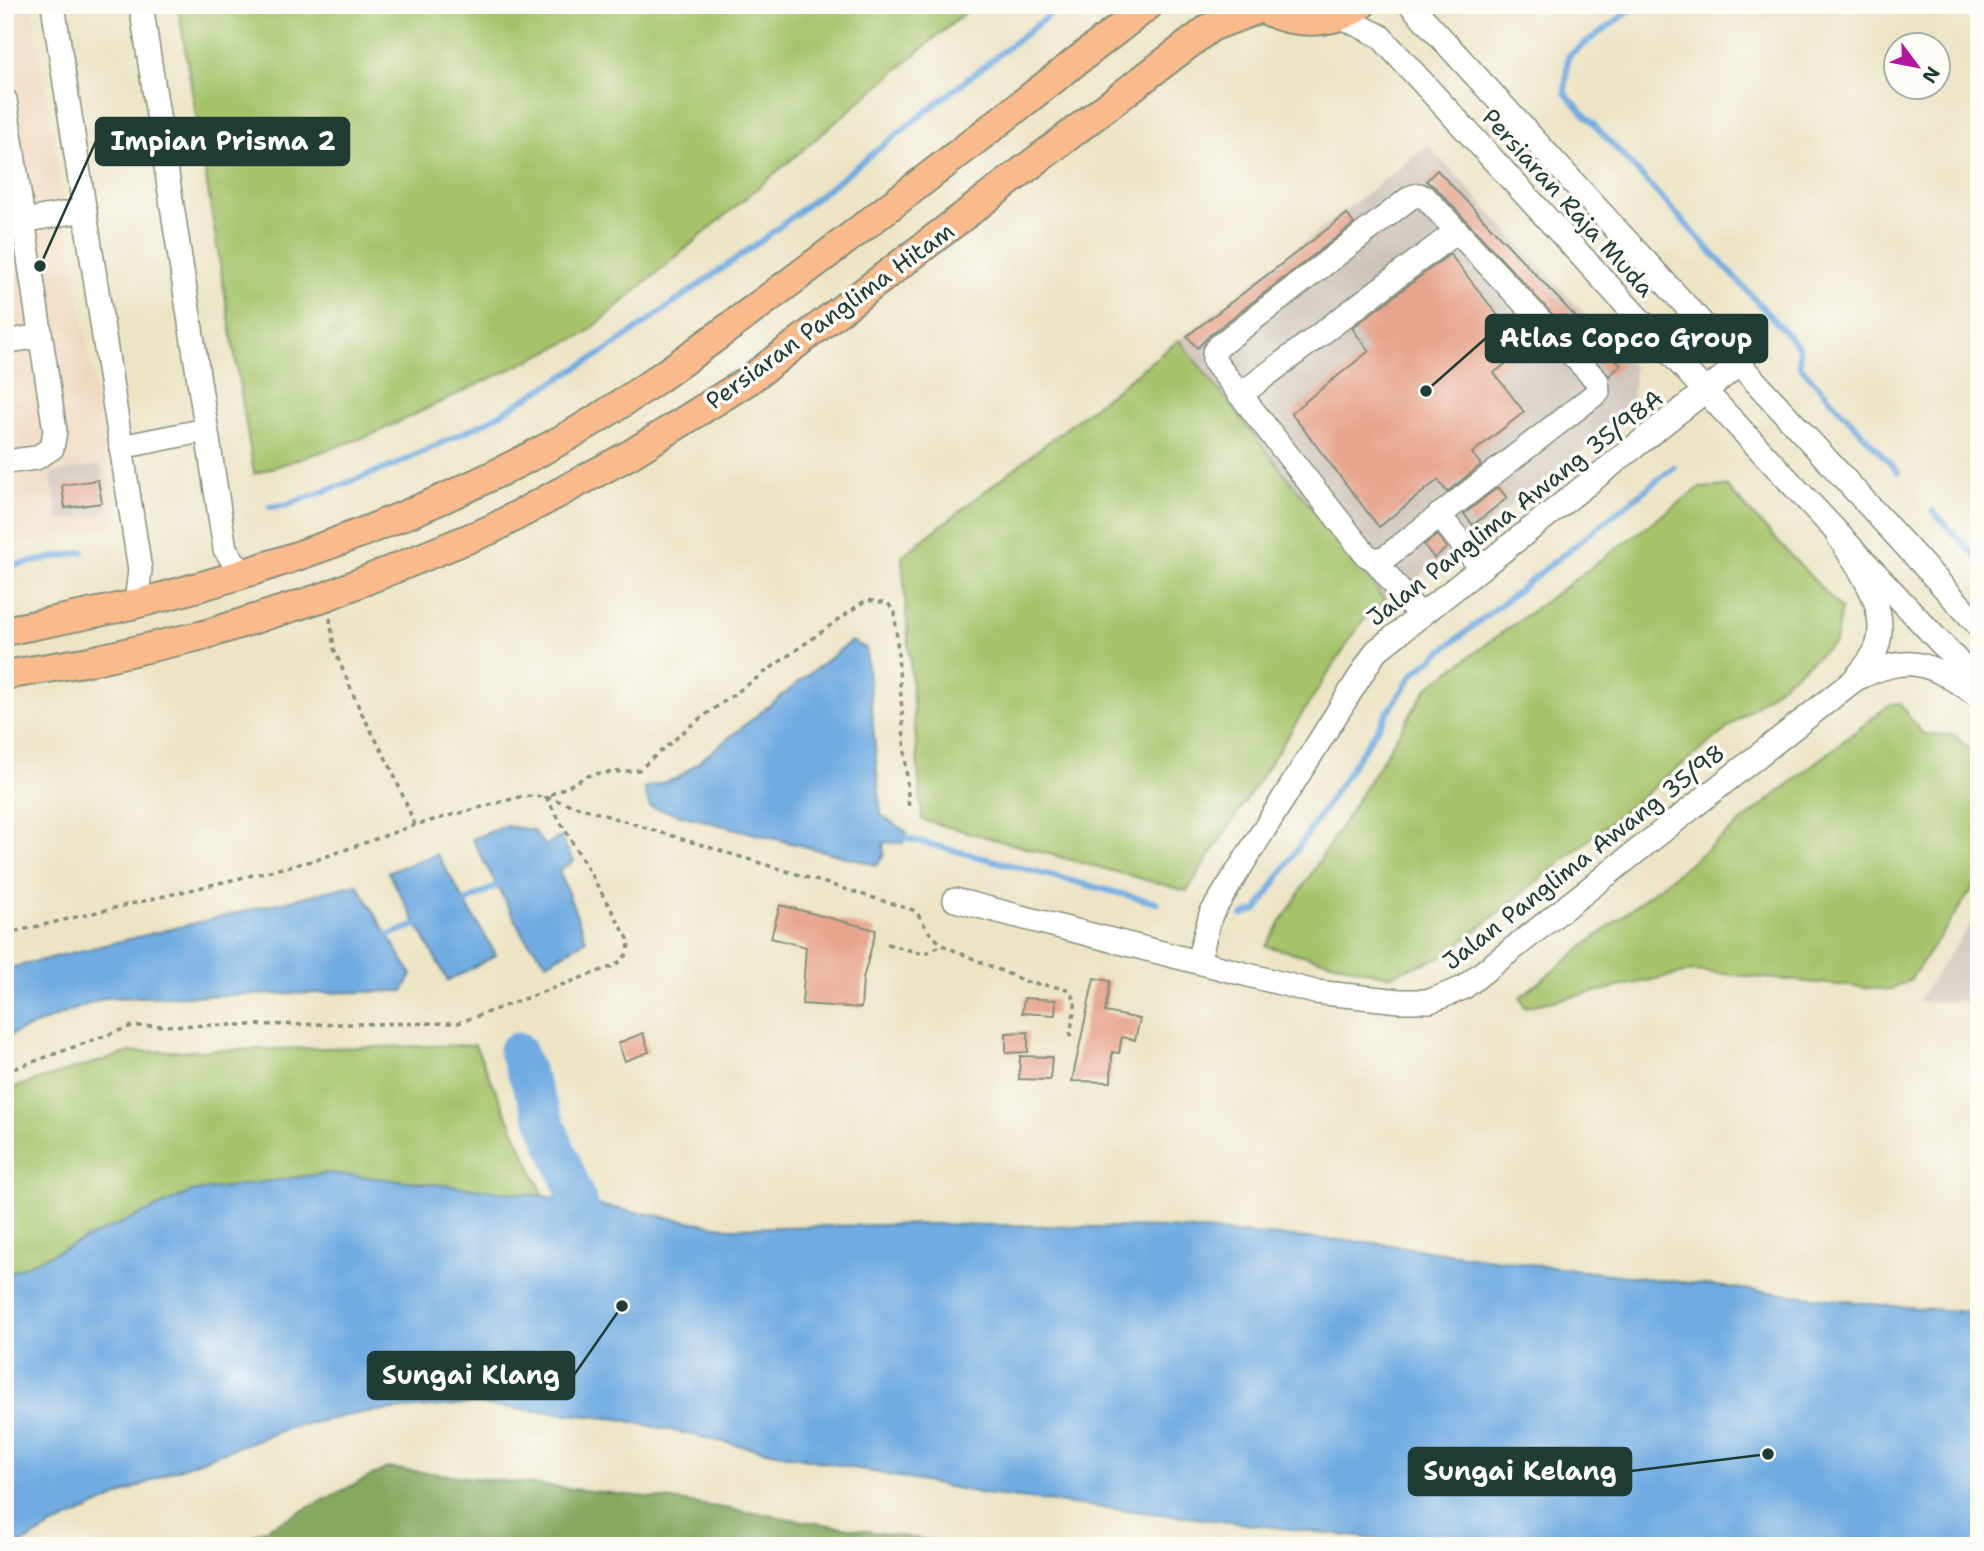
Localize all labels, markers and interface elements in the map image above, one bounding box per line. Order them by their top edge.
north arrow [1882,32,1952,102]
text: N [1916,62,1946,88]
street label: Persiaran Raja Muda [1475,102,1661,304]
callout: Impian Prisma 2 [96,118,349,165]
text: Impian Prisma 2 [110,123,336,158]
street label: Persiaran Panglima Hitam [699,215,961,417]
callout: Atlas Copco Group [1486,315,1767,362]
text: Atlas Copco Group [1500,320,1752,355]
street label: Jalan Panglima Awang 35/98A [1360,382,1670,634]
street label: Jalan Panglima Awang 35/98 [1436,737,1732,977]
callout: Sungai Klang [368,1352,574,1399]
text: Sungai Klang [382,1357,560,1392]
callout: Sungai Kelang [1409,1448,1631,1495]
text: Sungai Kelang [1423,1453,1617,1488]

